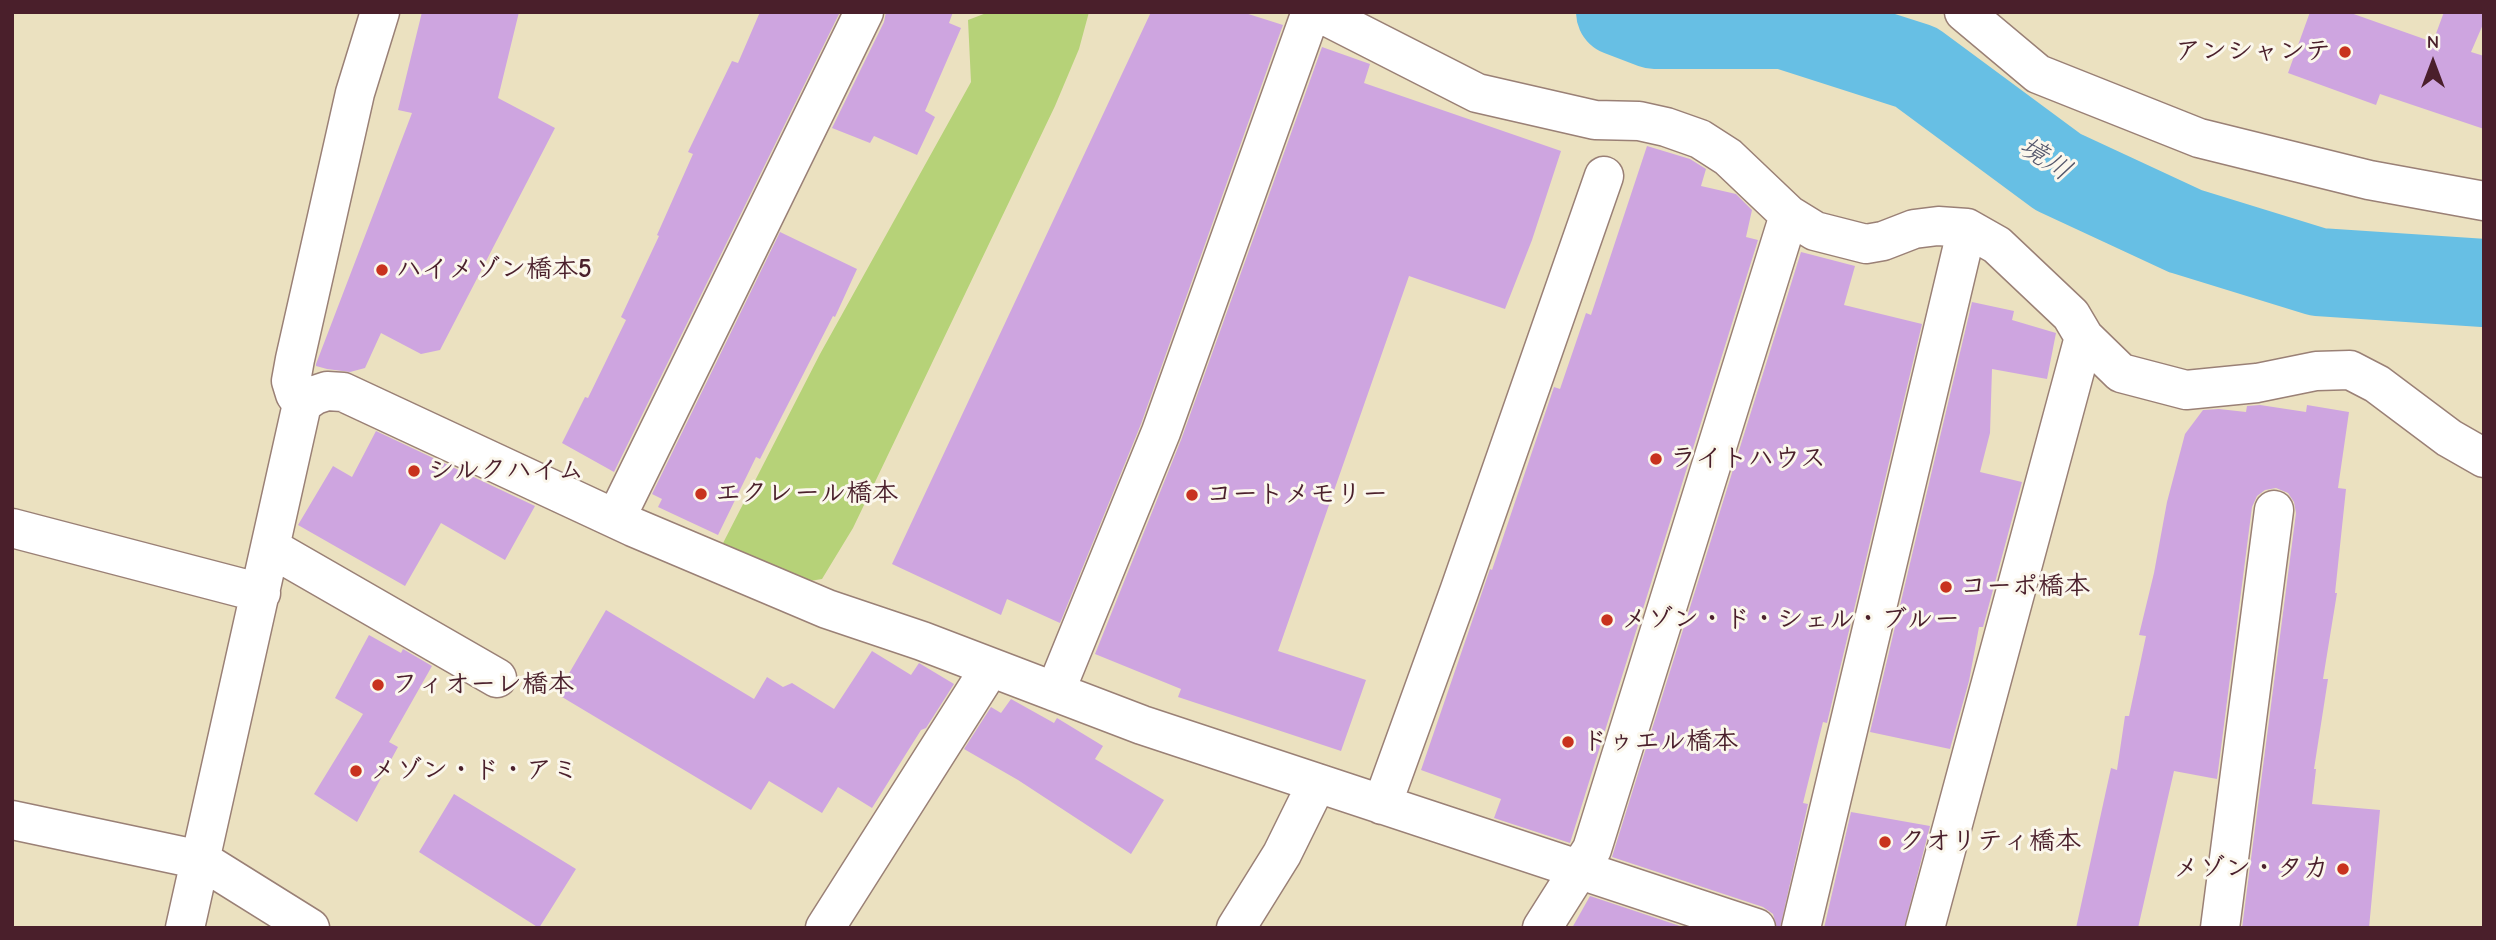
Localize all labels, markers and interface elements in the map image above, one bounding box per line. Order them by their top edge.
north arrow [2398,28,2468,98]
text: N [2427,31,2439,53]
place label: アンシャンテ [2175,36,2331,68]
marker: アンシャンテ [2337,44,2353,60]
water label: 境川 [2012,130,2078,188]
place label: ハイメゾン橋本5 [396,254,592,286]
marker: ハイメゾン橋本5 [374,262,390,278]
place label: ライトハウス [1670,443,1826,475]
marker: ライトハウス [1648,451,1664,467]
place label: シルクハイム [428,455,584,487]
marker: シルクハイム [406,463,422,479]
place label: エクレール橋本 [715,478,898,510]
place label: コートメモリー [1206,479,1388,511]
marker: エクレール橋本 [693,486,709,502]
marker: コートメモリー [1184,487,1200,503]
place label: コーポ橋本 [1960,571,2090,603]
marker: コーポ橋本 [1938,579,1954,595]
place label: メゾン・ド・シェル・ブルー [1621,604,1960,636]
marker: メゾン・ド・シェル・ブルー [1599,612,1615,628]
place label: フィオーレ橋本 [392,669,574,701]
marker: フィオーレ橋本 [370,677,386,693]
place label: ドゥエル橋本 [1582,726,1738,758]
marker: ドゥエル橋本 [1560,734,1576,750]
place label: メゾン・ド・アミ [370,755,578,787]
marker: メゾン・ド・アミ [348,763,364,779]
place label: クオリティ橋本 [1899,826,2081,858]
marker: クオリティ橋本 [1877,834,1893,850]
place label: メゾン・タカ [2173,853,2329,885]
marker: メゾン・タカ [2335,861,2351,877]

